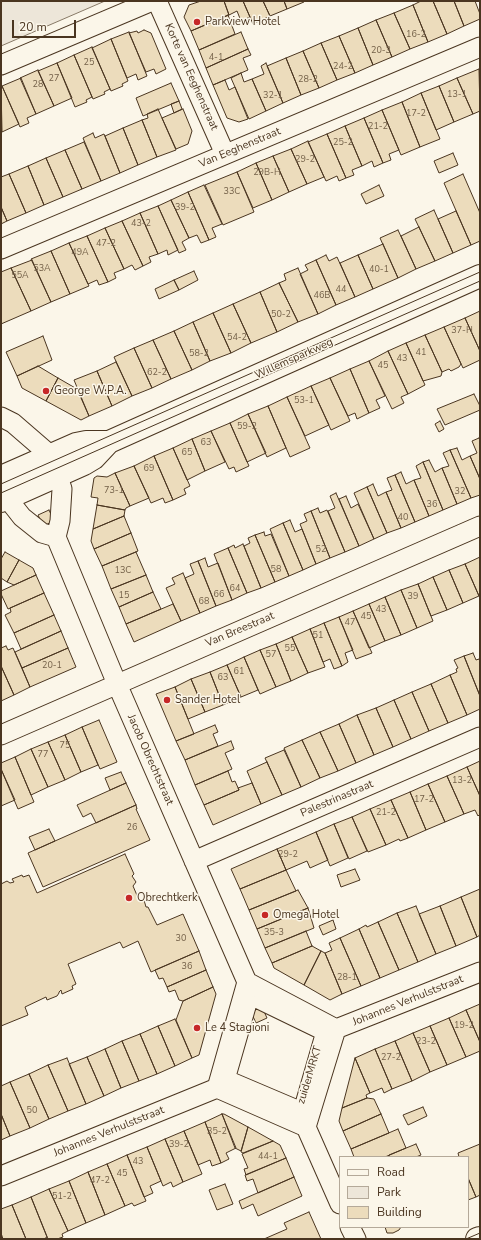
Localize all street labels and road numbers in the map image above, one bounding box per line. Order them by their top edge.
street label: Korte van Eeghenstraat [161,22,221,132]
street label: Van Eeghenstraat [197,125,283,171]
street label: Willemsparkweg [253,336,335,382]
street label: Van Breestraat [204,610,276,650]
street label: Jacob Obrechtstraat [124,713,176,807]
street label: Palestrinastraat [299,778,375,820]
street label: Johannes Verhulststraat [351,973,465,1029]
street label: zuiderMRKT [295,1044,325,1106]
street label: Johannes Verhulststraat [52,1104,166,1160]

